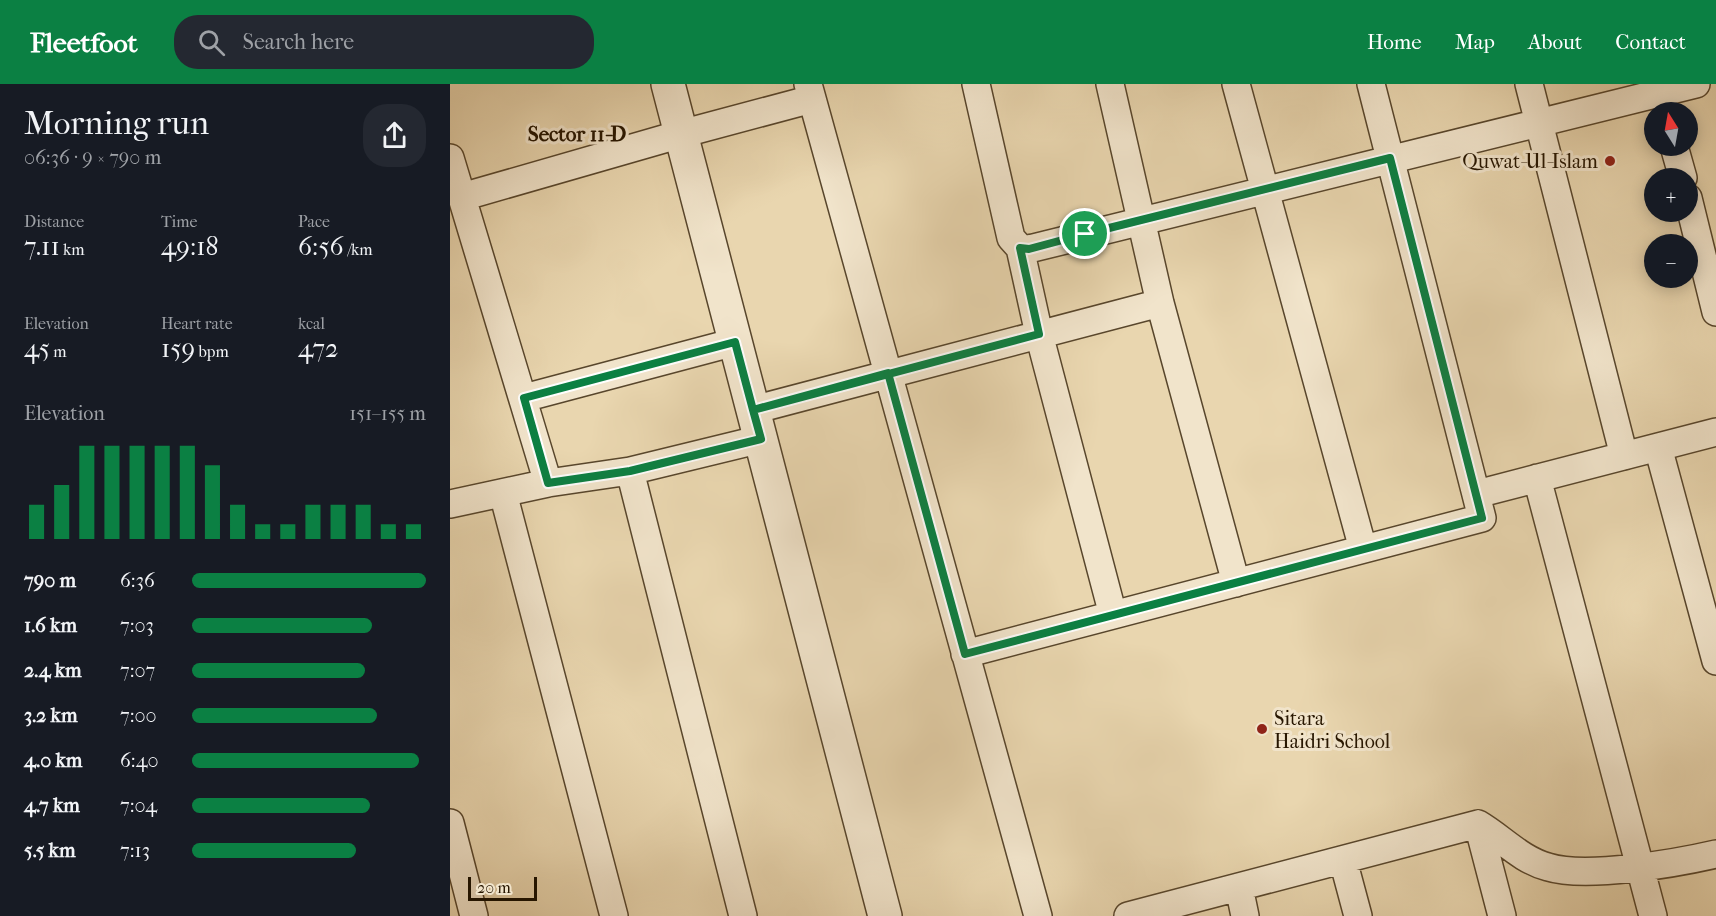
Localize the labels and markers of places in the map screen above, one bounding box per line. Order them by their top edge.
place label: Quwat-Ul-Islam [1462,150,1598,173]
marker: Quwat-Ul-Islam [1603,154,1617,168]
pin [1059,208,1110,259]
place label: Sitara Haidri School [1274,707,1391,753]
marker: Sitara Haidri School [1255,722,1269,736]

